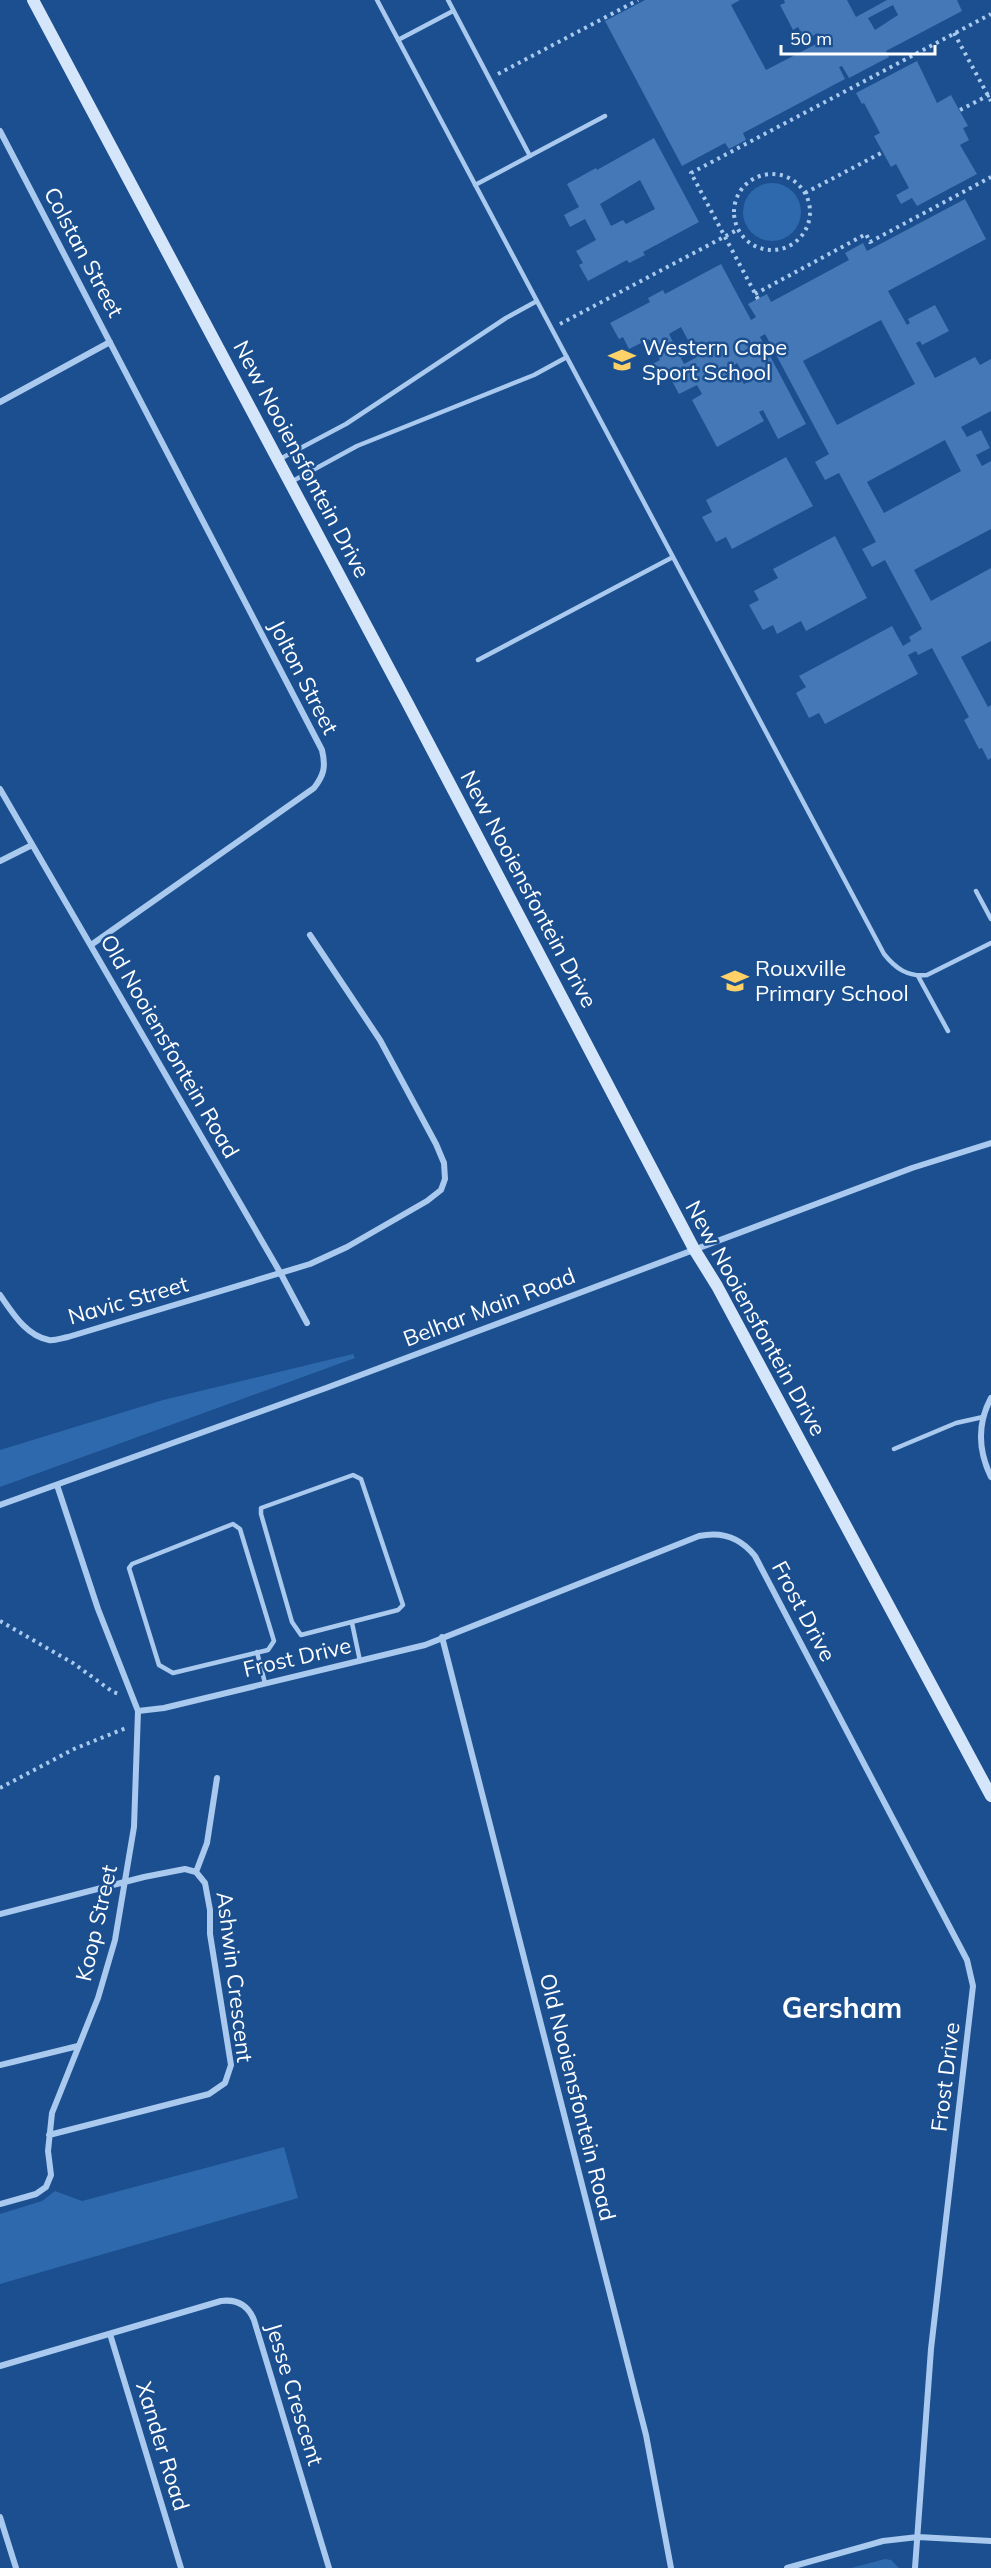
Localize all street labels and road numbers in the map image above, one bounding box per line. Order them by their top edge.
street label: Colstan Street [38,182,130,322]
street label: New Nooiensfontein Drive [227,336,377,582]
street label: Jolton Street [263,615,345,739]
street label: New Nooiensfontein Drive [454,766,604,1012]
street label: Old Nooiensfontein Road [94,929,246,1163]
street label: New Nooiensfontein Drive [680,1195,832,1441]
street label: Belhar Main Road [399,1261,579,1353]
street label: Navic Street [65,1269,192,1331]
street label: Frost Drive [766,1556,842,1666]
street label: Frost Drive [240,1631,354,1683]
street label: Koop Street [69,1862,123,1984]
street label: Ashwin Crescent [211,1890,259,2064]
street label: Old Nooiensfontein Road [534,1971,622,2223]
street label: Frost Drive [924,2021,966,2133]
street label: Jesse Crescent [260,2319,330,2469]
street label: Xander Road [130,2378,196,2514]

